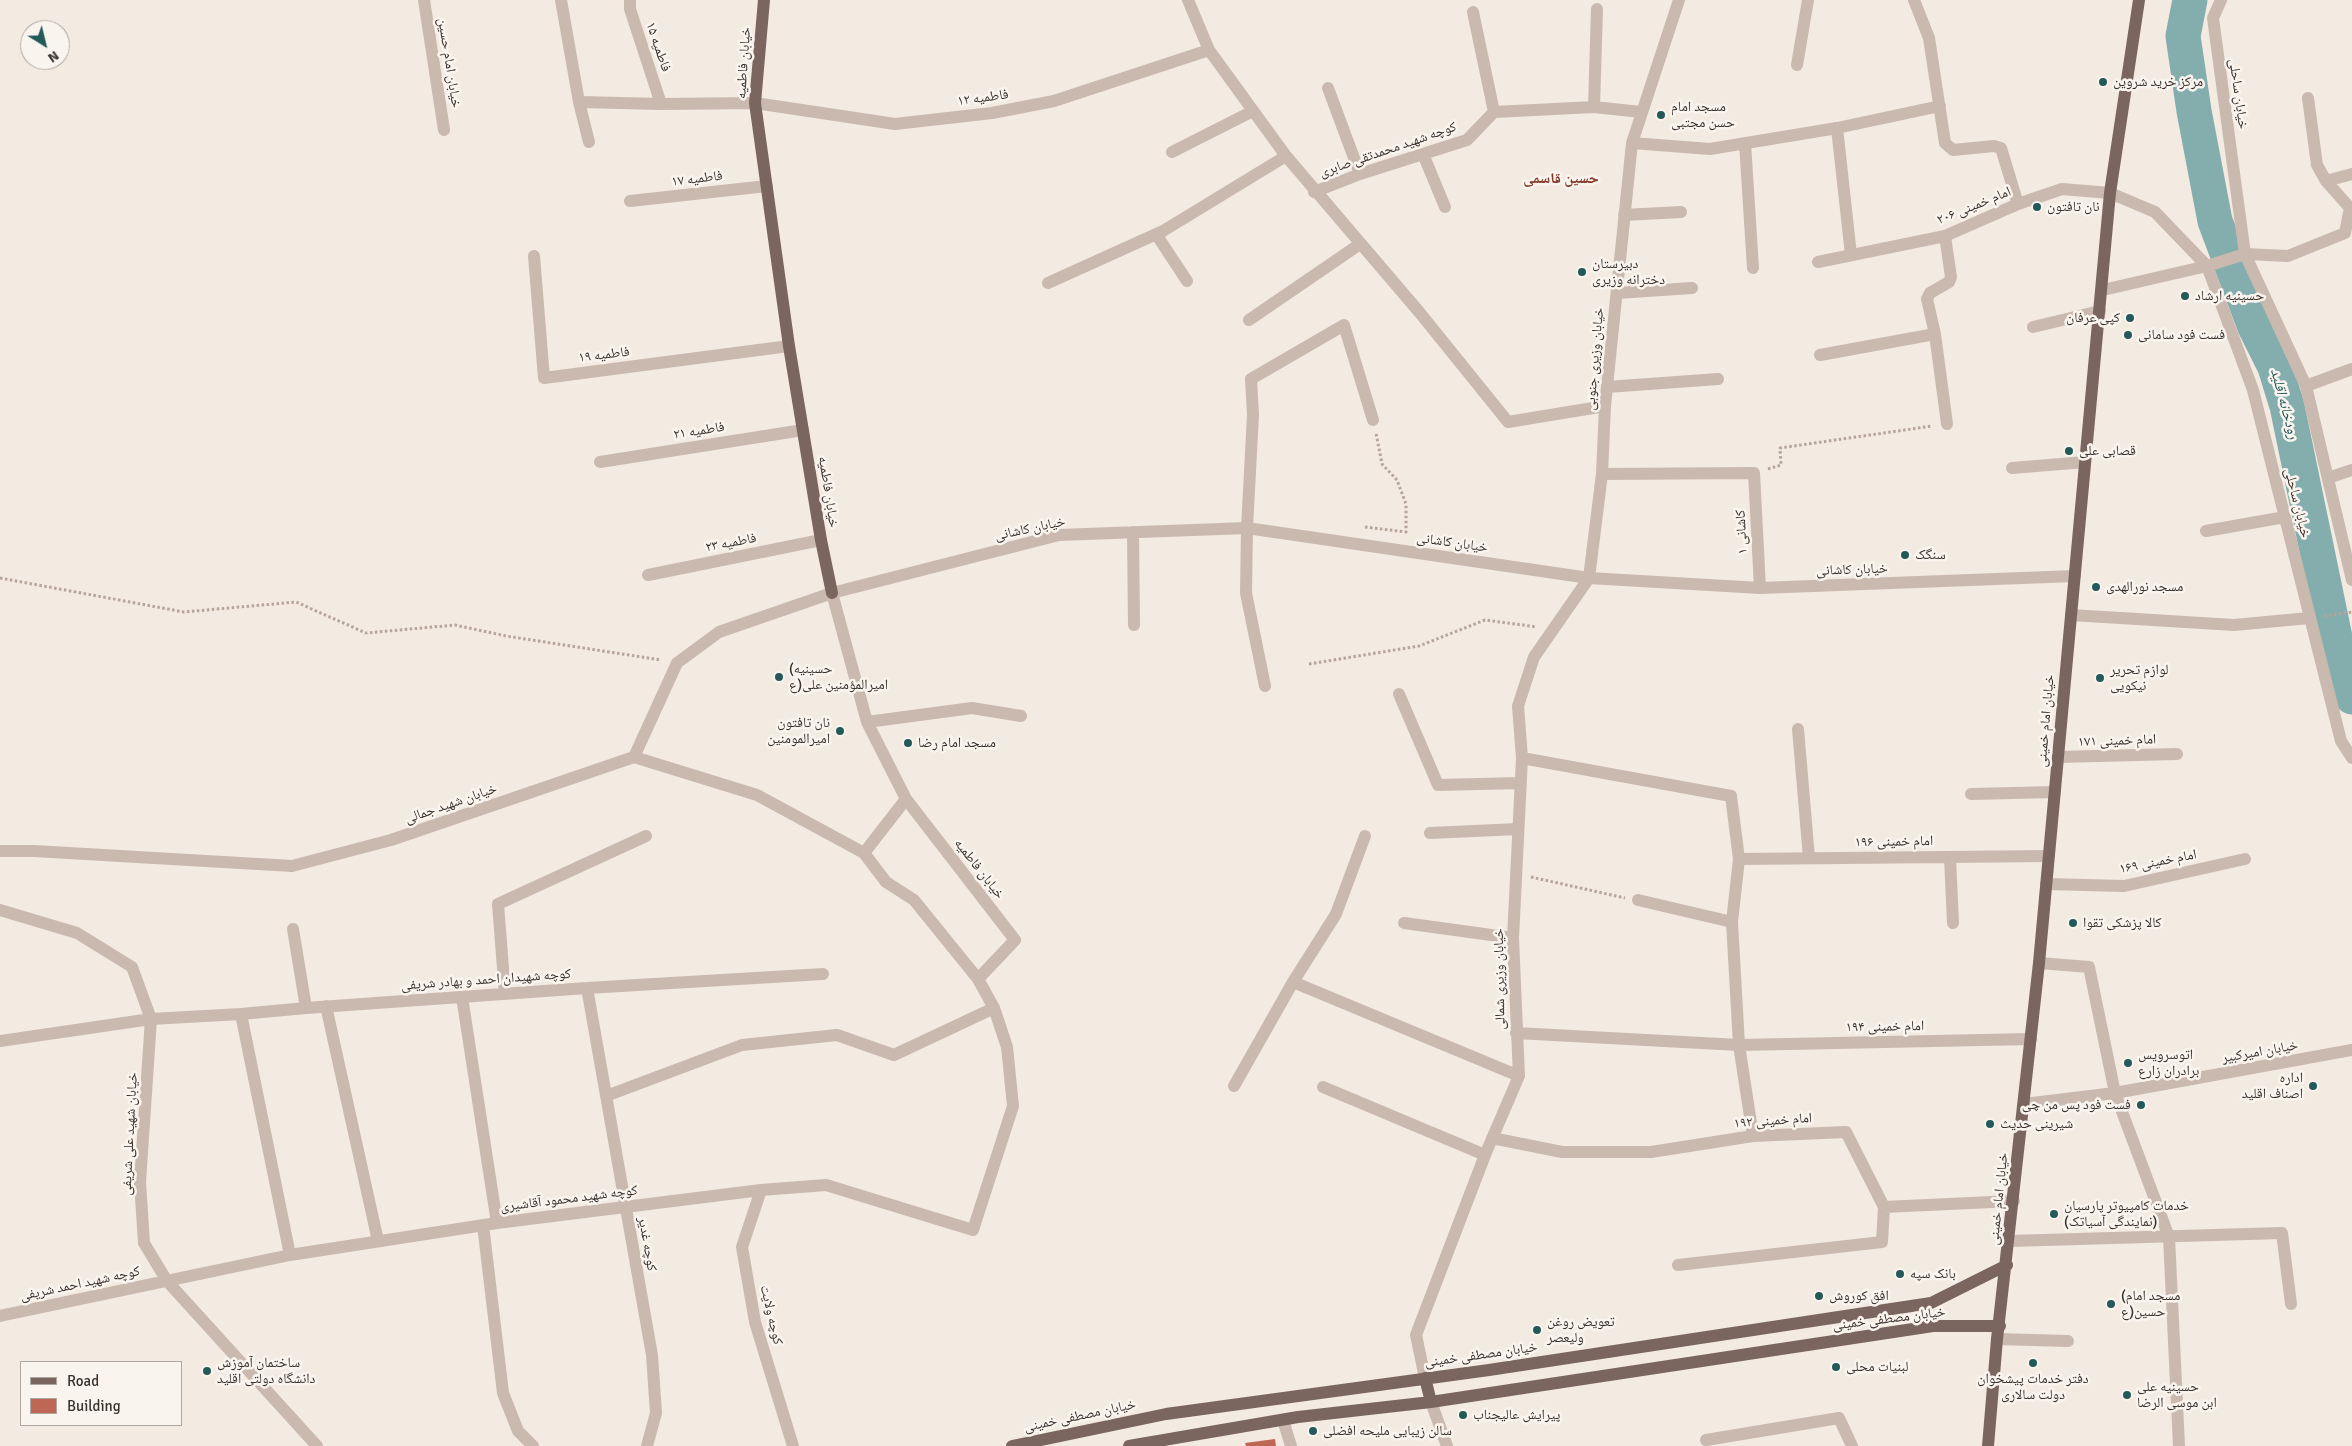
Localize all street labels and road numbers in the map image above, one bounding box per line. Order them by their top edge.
street label: خیابان امام حسین [434,17,464,109]
street label: فاطمیه ۱۵ [642,20,674,74]
street label: خیابان فاطمیه [733,27,755,99]
street label: خیابان ساحلی [2225,58,2251,130]
street label: فاطمیه ۱۲ [956,86,1010,110]
street label: کوچه شهید محمدتقی صابری [1317,119,1459,181]
street label: فاطمیه ۱۷ [670,168,724,190]
street label: امام خمینی ۲۰۶ [1934,183,2014,229]
street label: خیابان وزیری جنوبی [1582,307,1608,411]
street label: فاطمیه ۱۹ [577,344,631,366]
street label: فاطمیه ۲۱ [672,419,726,443]
street label: خیابان فاطمیه [814,455,842,529]
street label: خیابان ساحلی [2280,467,2314,539]
street label: کاشانی ۱ [1732,509,1752,555]
street label: خیابان کاشانی [993,513,1067,545]
street label: فاطمیه ۲۳ [704,530,758,556]
street label: خیابان کاشانی [1415,530,1489,556]
street label: خیابان کاشانی [1816,560,1888,580]
street label: خیابان امام خمینی [2034,674,2058,768]
street label: امام خمینی ۱۷۱ [2077,731,2157,751]
street label: خیابان شهید جمالی [403,780,499,828]
street label: امام خمینی ۱۹۶ [1855,833,1933,851]
street label: خیابان فاطمیه [950,835,1008,903]
street label: امام خمینی ۱۶۹ [2118,846,2198,878]
street label: خیابان وزیری شمالی [1491,928,1509,1030]
street label: کوچه شهیدان احمد و بهادر شریفی [400,966,572,994]
street label: امام خمینی ۱۹۴ [1846,1018,1924,1036]
street label: خیابان امیرکبیر [2221,1037,2299,1067]
street label: خیابان شهید علی شریفی [118,1072,142,1196]
street label: امام خمینی ۱۹۲ [1733,1110,1813,1132]
street label: خیابان امام خمینی [1986,1152,2012,1246]
street label: کوچه شهید محمود آقاشیری [499,1182,639,1216]
street label: کوچه غدیر [634,1216,660,1272]
street label: کوچه شهید احمد شریفی [18,1263,142,1305]
street label: کوچه ولایت [756,1284,786,1346]
street label: خیابان مصطفی خمینی [1832,1304,1946,1334]
street label: خیابان مصطفی خمینی [1423,1339,1539,1371]
street label: خیابان مصطفی خمینی [1023,1396,1137,1436]

